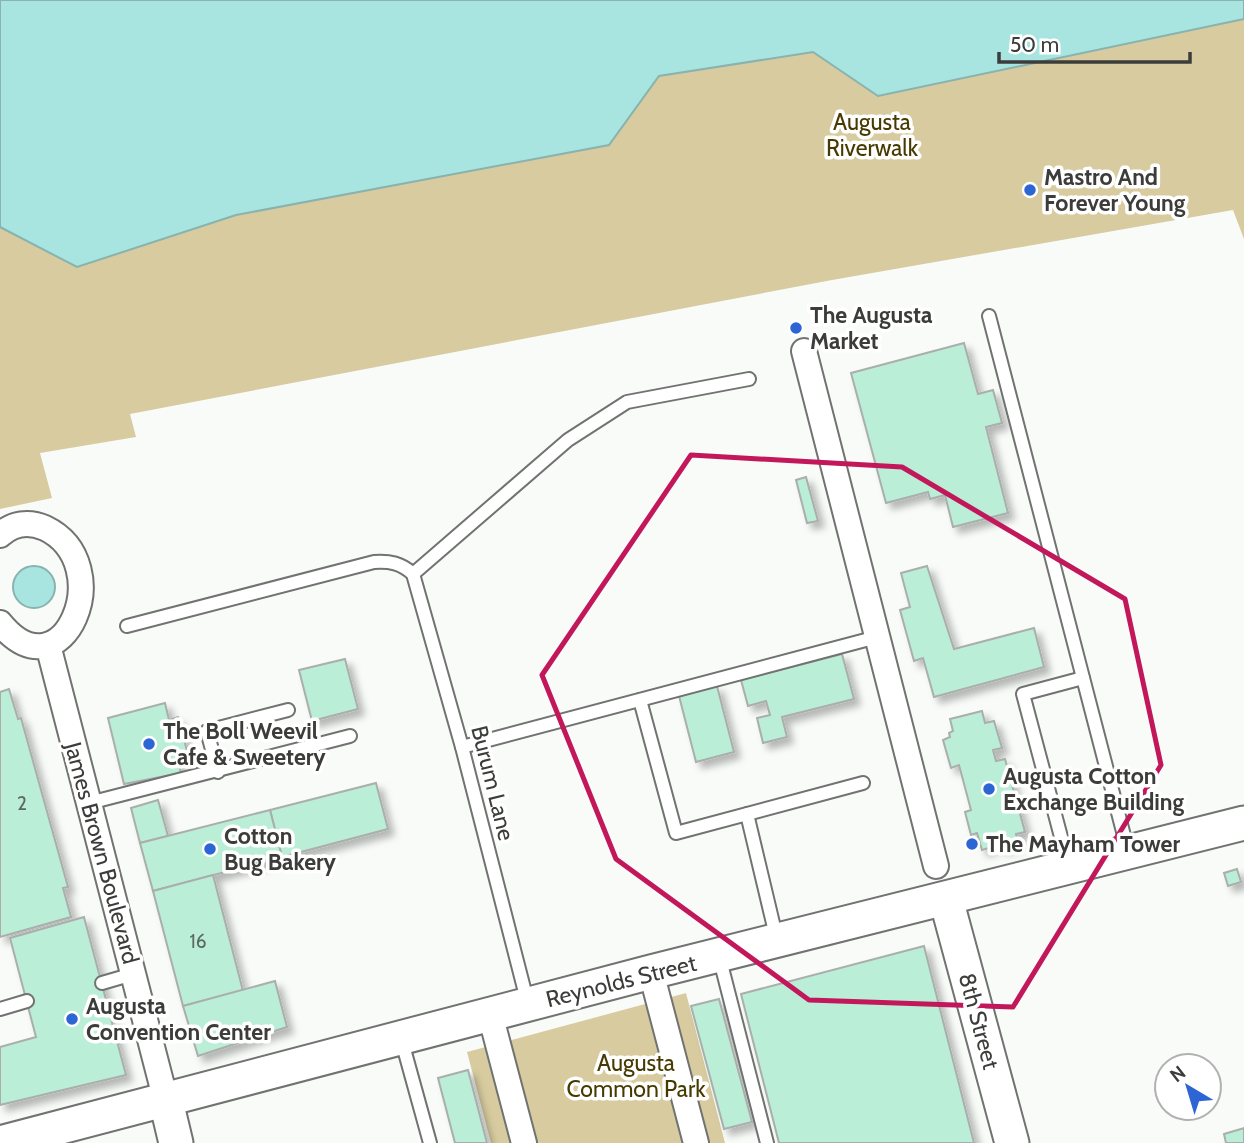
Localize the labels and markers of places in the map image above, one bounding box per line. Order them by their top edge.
place label: Mastro And Forever Young [1044,163,1186,217]
marker: Mastro And Forever Young [1022,182,1038,198]
place label: The Augusta Market [810,301,933,355]
marker: The Augusta Market [788,320,804,336]
place label: The Boll Weevil Cafe & Sweetery [163,717,326,771]
marker: The Boll Weevil Cafe & Sweetery [141,736,157,752]
place label: Augusta Cotton Exchange Building [1003,762,1184,816]
marker: Augusta Cotton Exchange Building [981,781,997,797]
place label: Cotton Bug Bakery [224,822,337,876]
place label: The Mayham Tower [986,830,1180,858]
marker: The Mayham Tower [964,836,980,852]
marker: Cotton Bug Bakery [202,841,218,857]
place label: Augusta Convention Center [86,992,271,1046]
marker: Augusta Convention Center [64,1011,80,1027]

